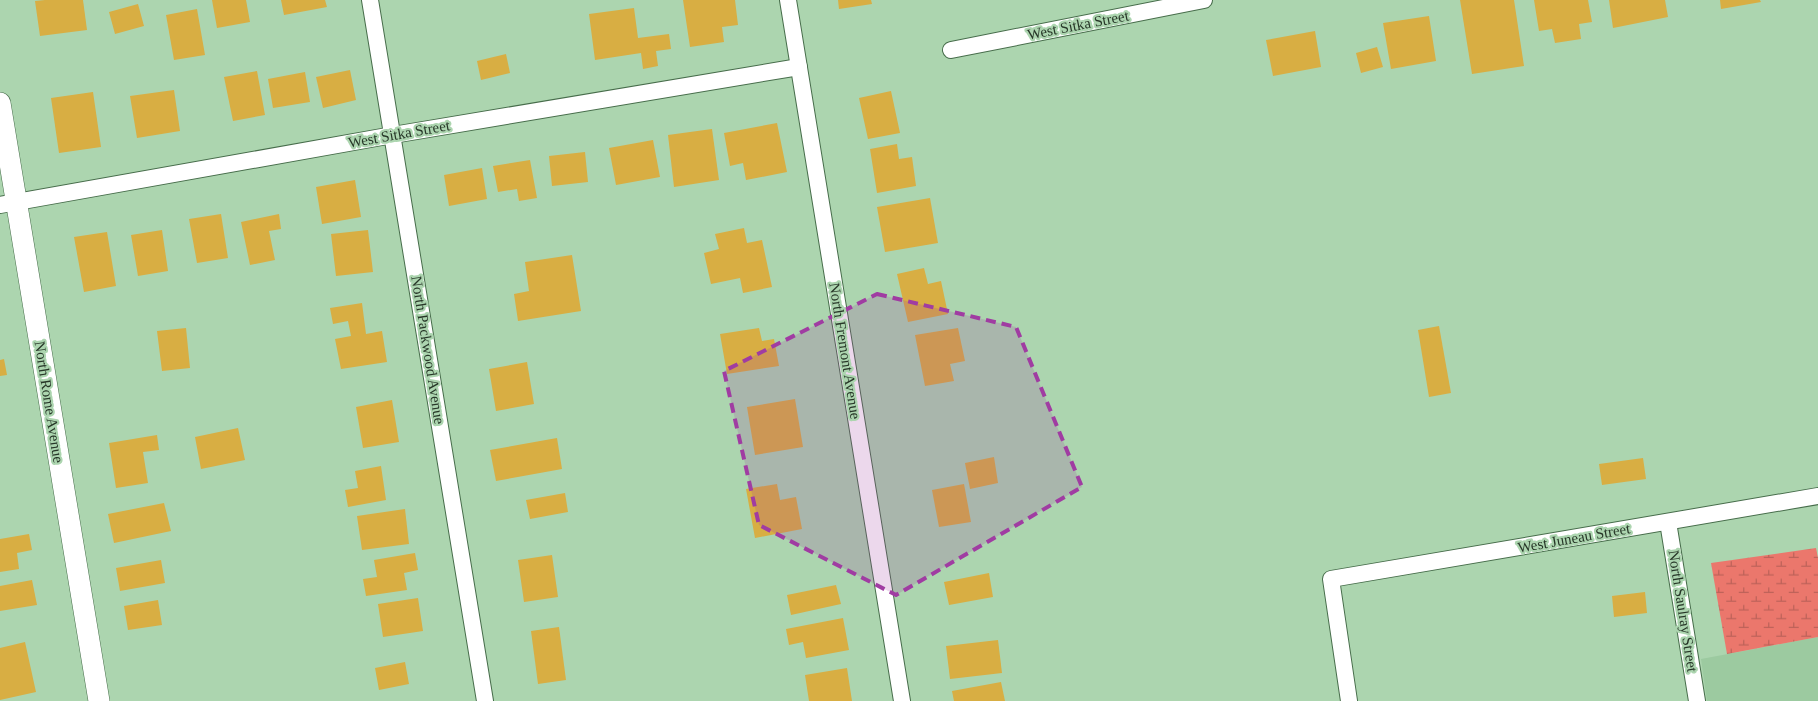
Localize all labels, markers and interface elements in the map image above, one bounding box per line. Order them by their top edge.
street label: West Sitka Street [1026,7,1131,43]
street label: West Sitka Street [347,117,452,151]
street label: North Packwood Avenue [408,275,448,426]
street label: North Fremont Avenue [826,282,864,421]
street label: North Rome Avenue [31,340,67,464]
street label: West Juneau Street [1517,520,1632,556]
street label: North Saulray Street [1665,549,1701,674]

